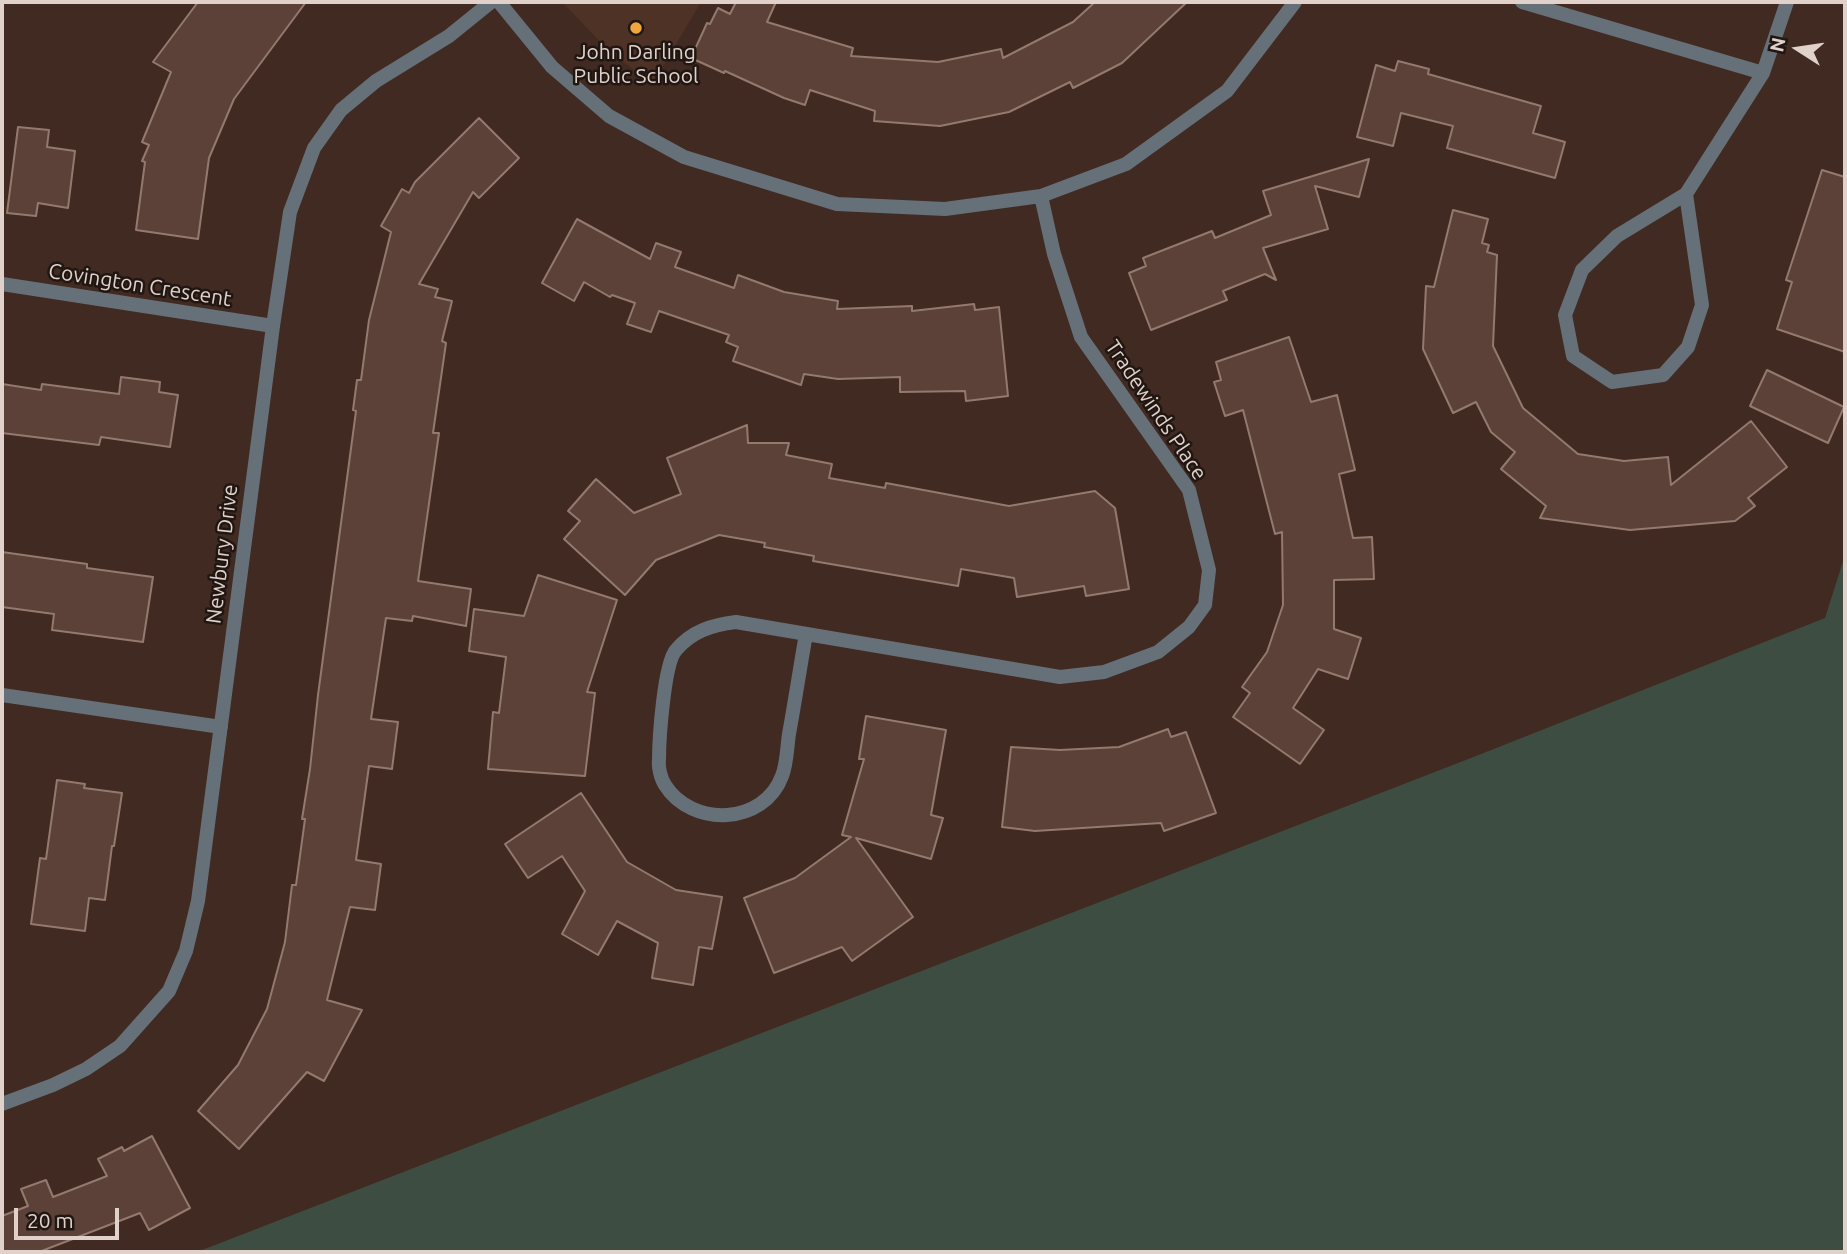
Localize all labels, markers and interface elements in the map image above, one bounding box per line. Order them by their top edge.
north arrow [1763,14,1833,84]
marker: John Darling Public School [628,20,644,36]
text: N [1765,35,1790,54]
place label: John Darling Public School [574,39,698,89]
street label: Covington Crescent [47,258,233,312]
street label: Tradewinds Place [1100,335,1212,485]
street label: Newbury Drive [201,483,243,625]
scale bar [18,1194,122,1238]
text: 20 m [27,1208,74,1232]

